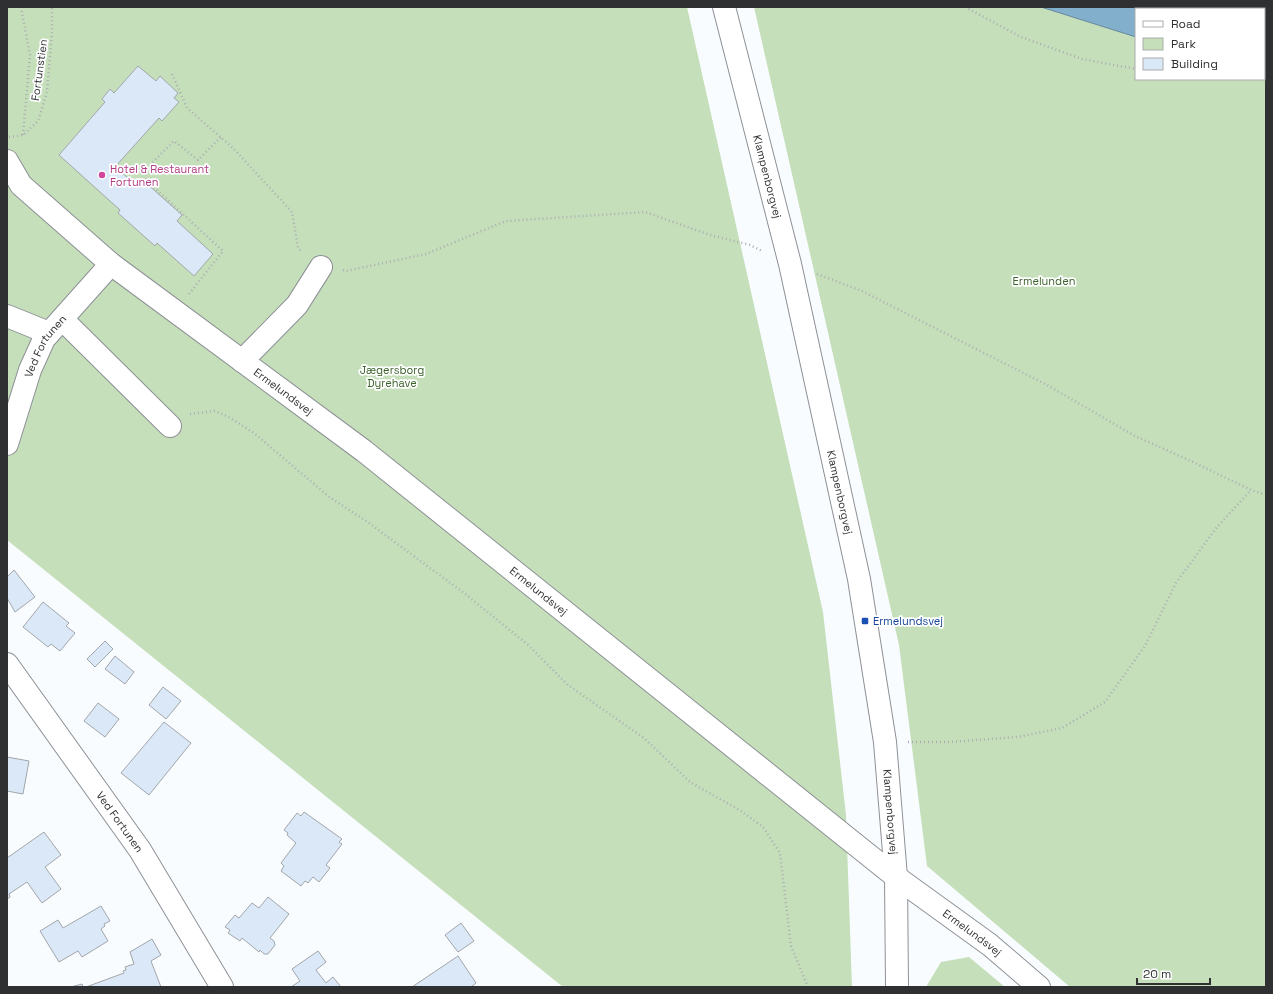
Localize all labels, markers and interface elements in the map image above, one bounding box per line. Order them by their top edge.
legend [1135,8,1265,80]
text: Road [1171,16,1200,32]
text: Park [1171,36,1196,52]
street label: Fortunstien [28,38,50,102]
text: Building [1171,56,1218,72]
street label: Klampenborgvej [750,133,785,220]
place label: Hotel & Restaurant Fortunen [110,162,209,189]
marker: Hotel & Restaurant Fortunen [97,170,107,180]
park label: Ermelunden [1013,274,1075,288]
street label: Ved Fortunen [21,312,69,379]
park label: Jægersborg Dyrehave [360,363,424,390]
street label: Ermelundsvej [251,365,316,418]
street label: Klampenborgvej [824,449,856,536]
street label: Ermelundsvej [507,564,571,618]
place label: Ermelundsvej [873,614,943,628]
marker: Ermelundsvej [860,616,870,626]
street label: Klampenborgvej [880,769,901,855]
street label: Ved Fortunen [93,789,146,855]
street label: Ermelundsvej [940,906,1005,959]
scale bar [1137,960,1210,986]
text: 20 m [1143,966,1171,982]

